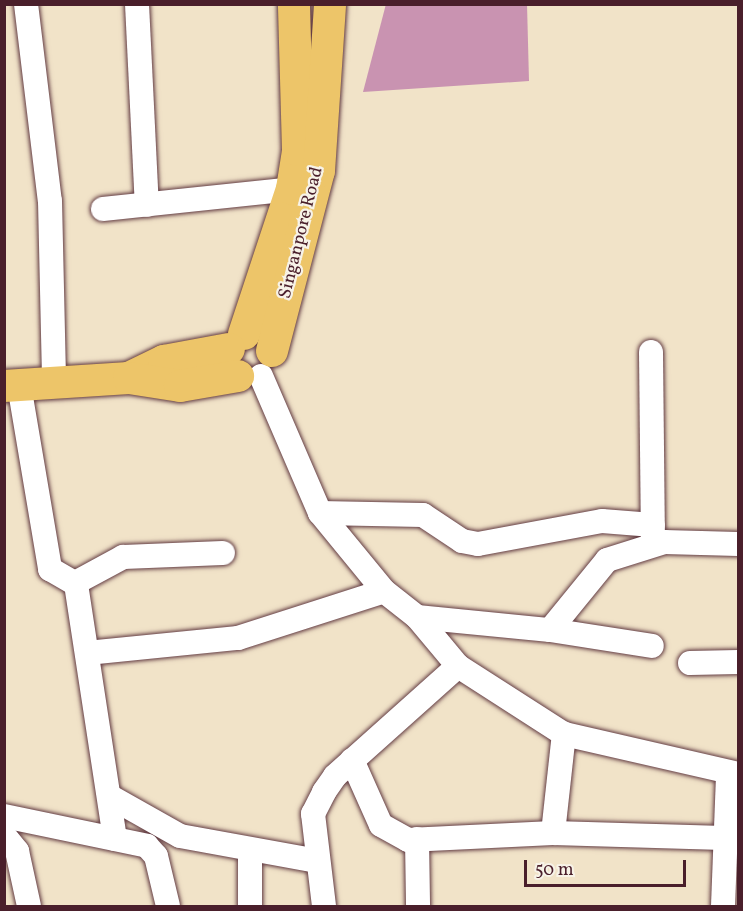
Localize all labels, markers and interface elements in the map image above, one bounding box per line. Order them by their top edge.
street label: Singanpore Road [275,165,329,301]
scale bar [527,848,689,886]
text: 50 m [535,858,574,883]

